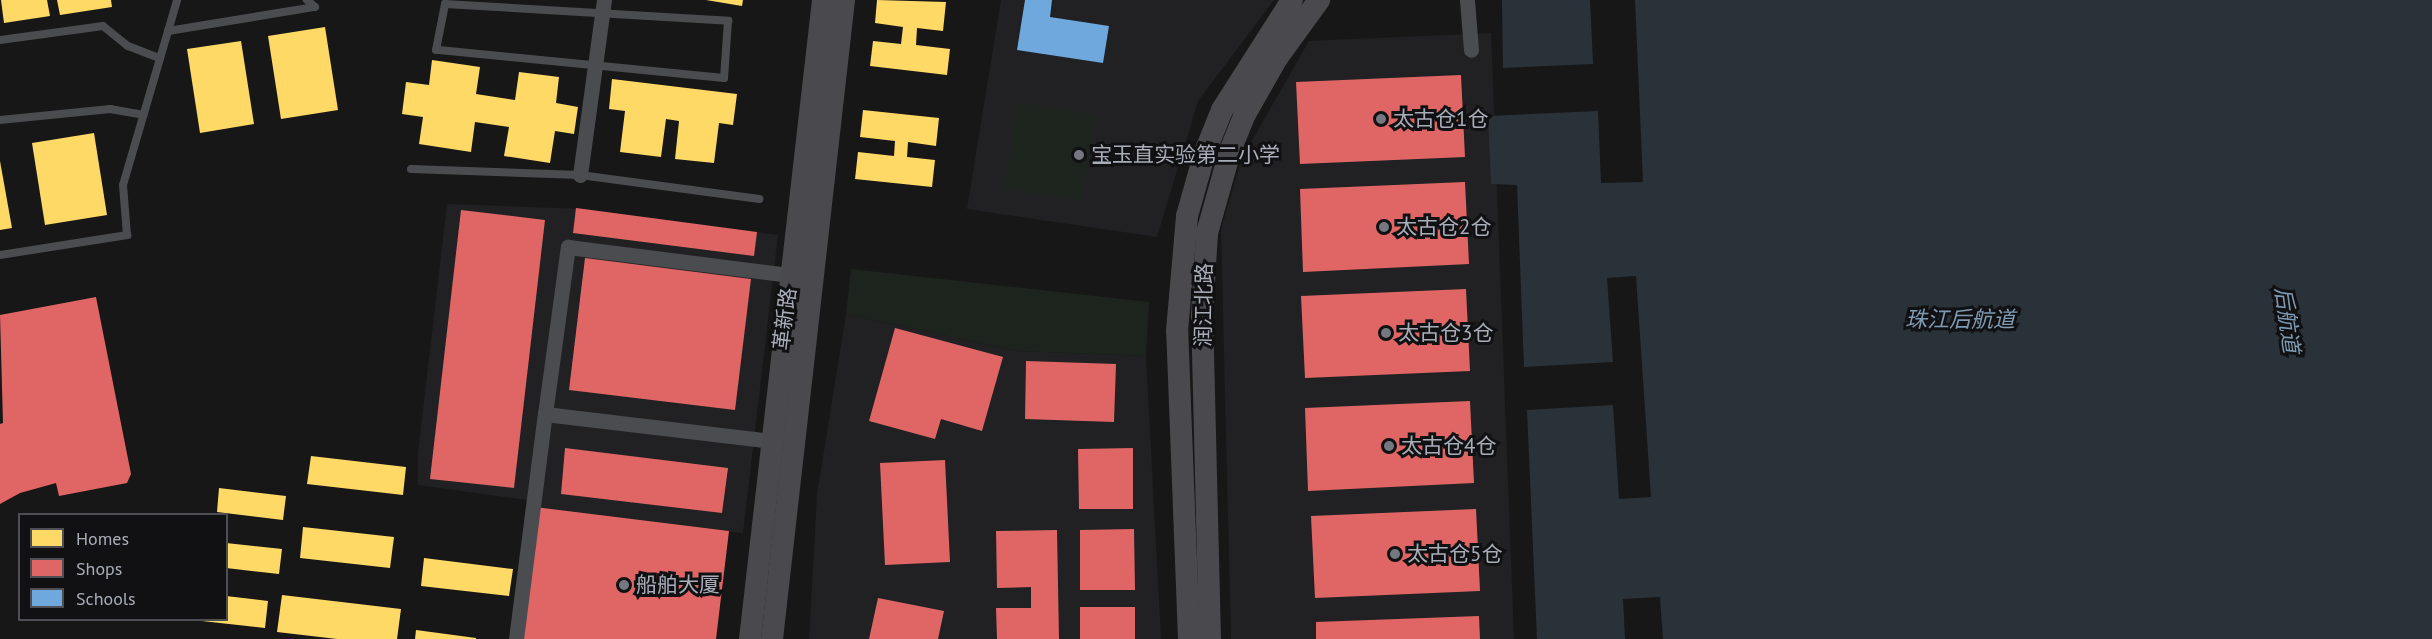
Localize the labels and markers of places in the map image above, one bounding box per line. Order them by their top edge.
place label: 太古仓1仓 [1393,106,1488,132]
marker: 太古仓1仓 [1374,112,1388,126]
place label: 宝玉直实验第二小学 [1091,142,1280,168]
marker: 宝玉直实验第二小学 [1072,148,1086,162]
place label: 太古仓2仓 [1396,214,1491,240]
marker: 太古仓2仓 [1377,220,1391,234]
place label: 太古仓3仓 [1398,320,1493,346]
marker: 太古仓3仓 [1379,326,1393,340]
place label: 太古仓4仓 [1401,433,1496,459]
marker: 太古仓4仓 [1382,439,1396,453]
place label: 太古仓5仓 [1407,541,1502,567]
marker: 太古仓5仓 [1388,547,1402,561]
place label: 船舶大厦 [636,572,720,598]
marker: 船舶大厦 [617,578,631,592]

